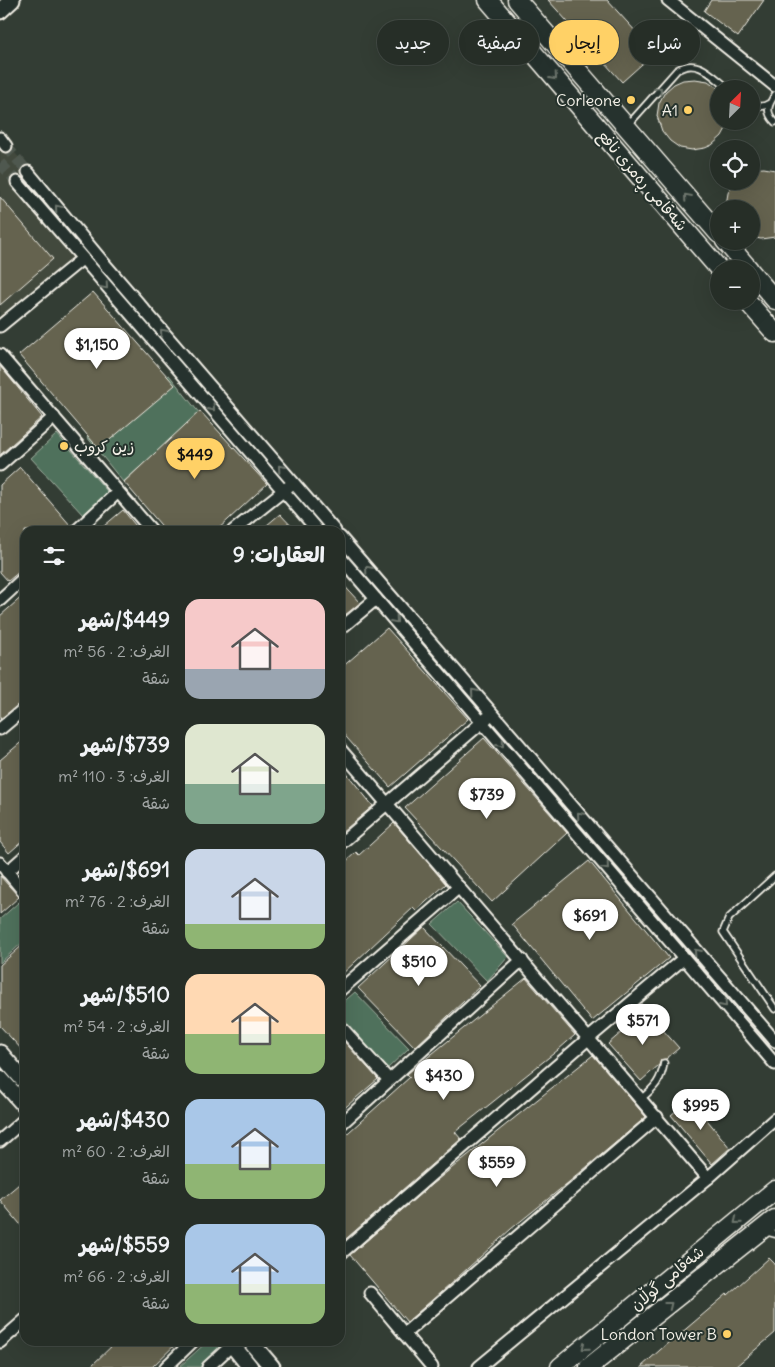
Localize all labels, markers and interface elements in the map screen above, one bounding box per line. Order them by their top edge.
chip: جديد [377,20,449,65]
chip: تصفية [459,20,539,65]
chip: إيجار [549,20,619,65]
chip: شراء [629,20,700,65]
one-way arrow [549,71,558,80]
north arrow [710,80,760,130]
map controls [710,80,760,310]
one-way arrow [653,87,662,96]
place label: Corleone [556,90,621,110]
marker: Corleone [625,94,637,106]
place label: A1 [662,100,678,120]
marker: A1 [682,104,694,116]
street label: شەقامی ڕەمزی نافع [590,125,692,238]
button: locate [710,140,760,190]
one-way arrow [684,194,693,203]
button: + [710,200,760,250]
one-way arrow [55,205,63,214]
button: − [710,260,760,310]
one-way arrow [99,280,108,289]
pin: $1,150 [56,328,138,370]
one-way arrow [159,328,168,337]
text: $1,150 [75,334,119,354]
one-way arrow [206,403,215,412]
place label: زين كروب [74,436,134,456]
pin: $449 [165,438,225,480]
marker: زين كروب [58,440,70,452]
text: $449 [177,444,213,464]
one-way arrow [278,465,286,474]
text: العقارات: 9 [233,541,325,568]
icon: filters [40,542,68,570]
one-way arrow [365,565,374,574]
text: $449/شهر [79,606,170,633]
one-way arrow [389,615,398,624]
icon: home [225,619,285,679]
text: الغرف: 2 · 56 m² [63,641,170,661]
text: شقة [142,668,170,688]
one-way arrow [471,688,480,697]
text: $739/شهر [82,731,170,758]
one-way arrow [495,738,504,747]
icon: home [225,744,285,804]
text: الغرف: 3 · 110 m² [58,766,170,786]
pin: $739 [457,778,517,820]
text: $739 [470,784,505,804]
text: شقة [142,793,170,813]
one-way arrow [577,812,586,821]
text: $691/شهر [83,856,170,883]
one-way arrow [601,861,609,870]
icon: home [225,869,285,929]
text: الغرف: 2 · 76 m² [65,891,170,911]
pin: $691 [560,898,620,941]
text: $691 [573,905,607,925]
text: شقة [142,918,170,938]
pin: $510 [389,944,449,987]
one-way arrow [694,948,703,957]
text: $510 [402,951,436,971]
text: $510/شهر [82,981,170,1008]
icon: home [225,994,285,1054]
one-way arrow [718,998,727,1007]
pin: $571 [613,1004,673,1046]
text: $571 [627,1010,659,1030]
text: الغرف: 2 · 54 m² [63,1016,170,1036]
text: شقة [142,1043,170,1063]
pin: $430 [414,1058,474,1101]
text: $430 [425,1065,463,1085]
pin: $995 [671,1088,731,1131]
text: $995 [683,1095,719,1115]
text: $430/شهر [78,1106,170,1133]
icon: home [225,1119,285,1179]
text: الغرف: 2 · 60 m² [62,1141,170,1161]
pin: $559 [467,1146,527,1188]
text: $559 [479,1152,515,1172]
text: شقة [142,1168,170,1188]
one-way arrow [734,1215,743,1223]
text: $559/شهر [80,1231,170,1258]
street label: شەقامی گوڵان [625,1241,709,1315]
icon: home [225,1244,285,1304]
text: الغرف: 2 · 66 m² [63,1266,170,1286]
text: شقة [142,1293,170,1313]
one-way arrow [663,1302,672,1310]
place label: London Tower B [600,1324,717,1344]
marker: London Tower B [721,1328,733,1340]
one-way arrow [582,1341,591,1349]

